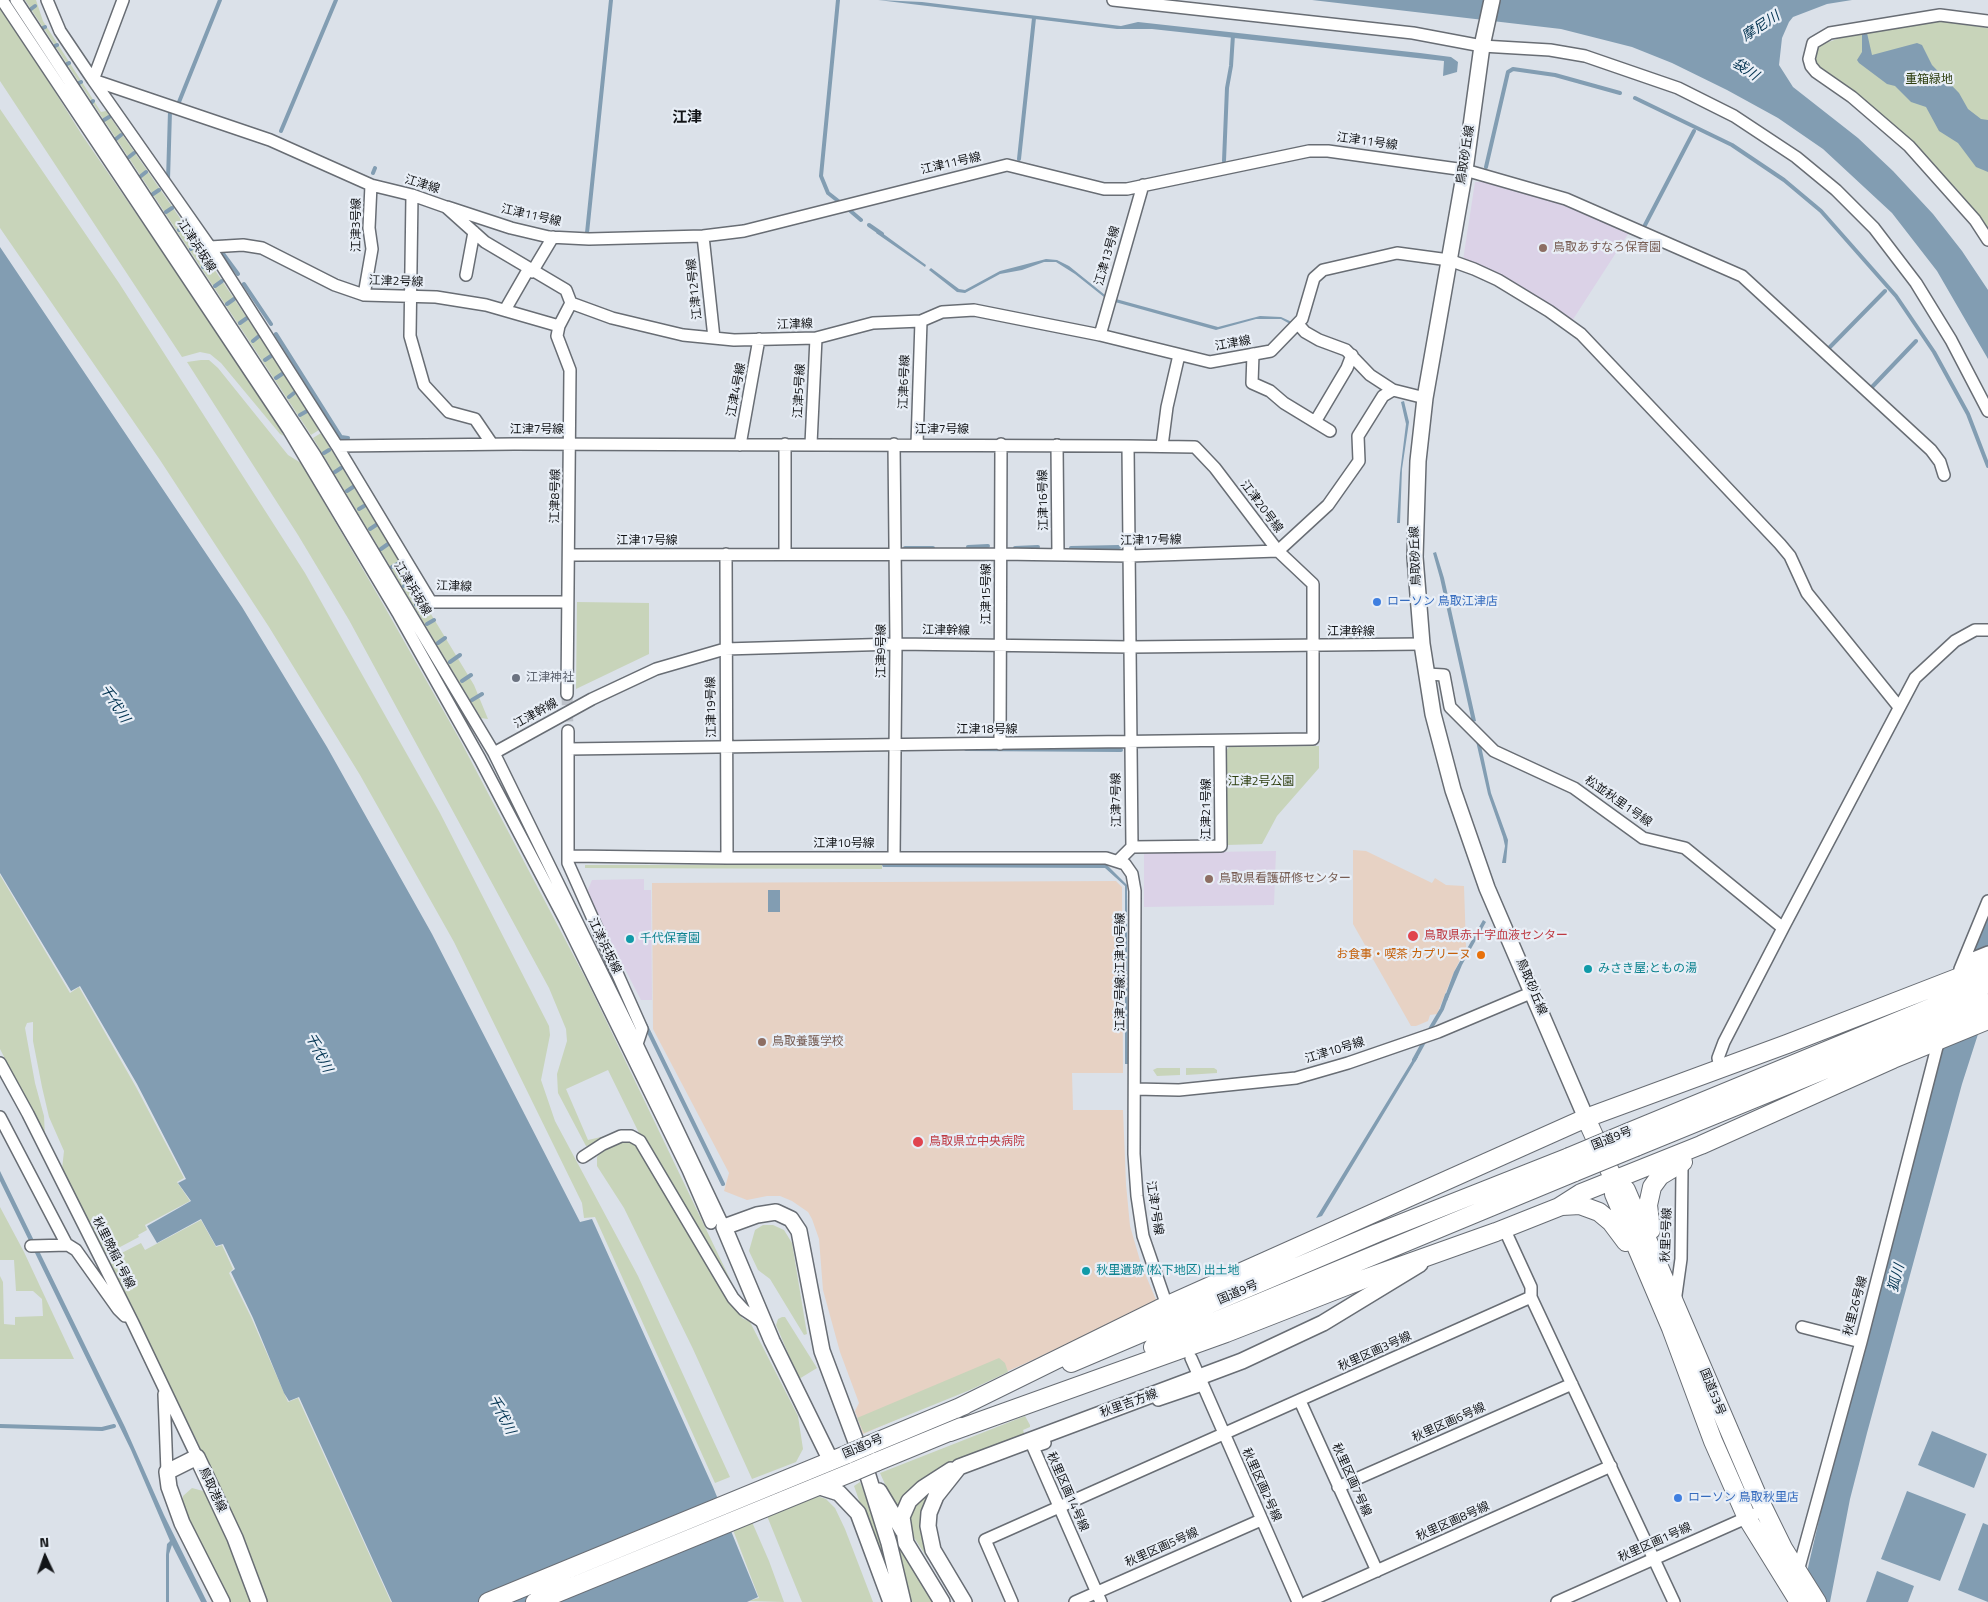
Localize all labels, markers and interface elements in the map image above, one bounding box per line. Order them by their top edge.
water label: 摩尼川 [1739,9,1783,45]
water label: 袋川 [1729,55,1761,85]
park label: 重箱緑地 [1905,73,1953,87]
district label: 江津 [672,109,702,127]
street label: 鳥取砂丘線 [1454,124,1478,186]
street label: 江津11号線 [1336,131,1398,153]
street label: 江津11号線 [919,150,983,178]
street label: 江津線 [403,173,441,197]
street label: 江津3号線 [350,198,364,252]
street label: 江津11号線 [499,202,563,230]
street label: 江津浜坂線 [174,217,218,275]
street label: 江津13号線 [1093,224,1123,288]
place label: 鳥取あすなろ保育園 [1553,241,1661,255]
marker: 鳥取あすなろ保育園 [1537,242,1549,254]
street label: 江津12号線 [685,258,705,320]
street label: 江津2号線 [368,274,424,290]
street label: 江津線 [777,317,813,333]
street label: 江津線 [1214,334,1252,354]
street label: 江津6号線 [897,354,913,410]
street label: 江津4号線 [725,362,749,418]
street label: 江津5号線 [791,363,809,419]
street label: 江津7号線 [510,423,564,437]
street label: 江津7号線 [915,423,969,437]
street label: 江津8号線 [548,469,564,523]
street label: 江津16号線 [1036,469,1052,531]
street label: 江津20号線 [1237,478,1285,536]
street label: 鳥取砂丘線 [1408,526,1424,586]
street label: 江津17号線 [1120,533,1182,549]
street label: 江津17号線 [616,534,678,548]
street label: 江津浜坂線 [390,560,434,618]
street label: 江津15号線 [980,563,994,625]
street label: 江津線 [436,579,472,595]
place label: ローソン 鳥取江津店 [1387,595,1498,609]
marker: ローソン 鳥取江津店 [1371,596,1383,608]
street label: 江津幹線 [922,623,970,639]
street label: 江津9号線 [875,624,889,678]
street label: 江津幹線 [1327,625,1375,639]
place label: 江津神社 [526,671,574,685]
marker: 江津神社 [510,672,522,684]
street label: 江津19号線 [704,676,720,738]
water label: 千代川 [96,682,132,726]
street label: 江津幹線 [512,696,560,732]
street label: 江津18号線 [956,723,1018,737]
street label: 江津7号線 [1109,773,1125,827]
street label: 松並秋里1号線 [1582,774,1654,830]
park label: 江津2号公園 [1228,775,1294,789]
street label: 江津21号線 [1200,778,1214,840]
street label: 江津10号線 [813,837,875,851]
place label: 鳥取県看護研修センター [1219,872,1351,886]
marker: 鳥取県看護研修センター [1203,873,1215,885]
street label: 江津7号線;江津10号線 [1114,912,1128,1032]
street label: 江津浜坂線 [584,916,624,976]
marker: 鳥取県赤十字血液センター [1406,929,1420,943]
place label: 鳥取県赤十字血液センター [1424,929,1568,943]
place label: 千代保育園 [640,932,700,946]
marker: 千代保育園 [624,933,636,945]
place label: お食事・喫茶 カプリーヌ [1336,948,1471,962]
marker: お食事・喫茶 カプリーヌ [1475,949,1487,961]
street label: 鳥取砂丘線 [1513,957,1549,1017]
place label: みさき屋;ともの湯 [1598,962,1697,976]
marker: みさき屋;ともの湯 [1582,963,1594,975]
water label: 千代川 [301,1030,335,1076]
place label: 鳥取養護学校 [772,1035,844,1049]
street label: 江津10号線 [1304,1035,1366,1067]
marker: 鳥取養護学校 [756,1036,768,1048]
street label: 国道9号 [1589,1124,1635,1154]
marker: 鳥取県立中央病院 [911,1135,925,1149]
place label: 鳥取県立中央病院 [929,1135,1025,1149]
street label: 江津7号線 [1143,1180,1165,1236]
street label: 秋里5号線 [1659,1207,1675,1263]
street label: 秋里晩稲1号線 [89,1215,137,1291]
water label: 狐川 [1885,1262,1909,1294]
place label: 秋里遺跡 (松下地区) 出土地 [1096,1264,1240,1278]
marker: 秋里遺跡 (松下地区) 出土地 [1080,1265,1092,1277]
street label: 秋里26号線 [1841,1274,1871,1338]
street label: 国道9号 [1216,1278,1260,1308]
street label: 秋里区画3号線 [1336,1329,1414,1375]
street label: 国道53号 [1696,1366,1728,1418]
street label: 秋里吉方線 [1098,1387,1160,1421]
water label: 千代川 [484,1392,518,1438]
street label: 秋里区画6号線 [1410,1400,1488,1446]
street label: 国道9号 [841,1432,885,1462]
street label: 秋里区画7号線 [1328,1441,1374,1519]
street label: 秋里区画2号線 [1238,1446,1284,1524]
street label: 秋里区画14号線 [1043,1450,1091,1534]
street label: 鳥取港線 [195,1465,229,1515]
place label: ローソン 鳥取秋里店 [1688,1491,1799,1505]
marker: ローソン 鳥取秋里店 [1672,1492,1684,1504]
street label: 秋里区画8号線 [1414,1499,1492,1545]
street label: 秋里区画1号線 [1616,1520,1694,1566]
street label: 秋里区画5号線 [1123,1525,1201,1571]
text: N [39,1531,50,1552]
north arrow [20,1532,70,1582]

